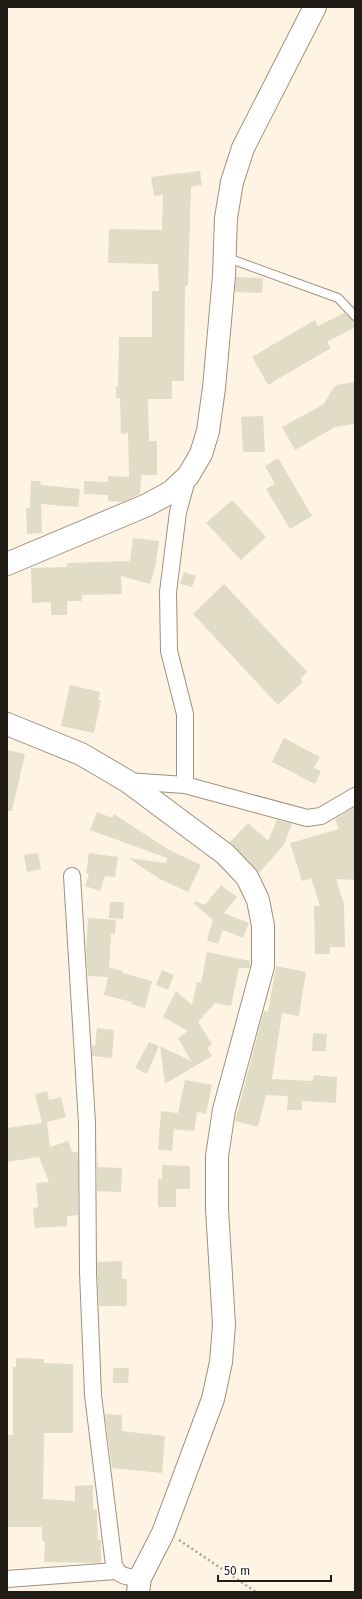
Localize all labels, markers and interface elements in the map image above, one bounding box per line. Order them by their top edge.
scale bar [218,1557,331,1583]
text: 50 m [224,1564,250,1578]

